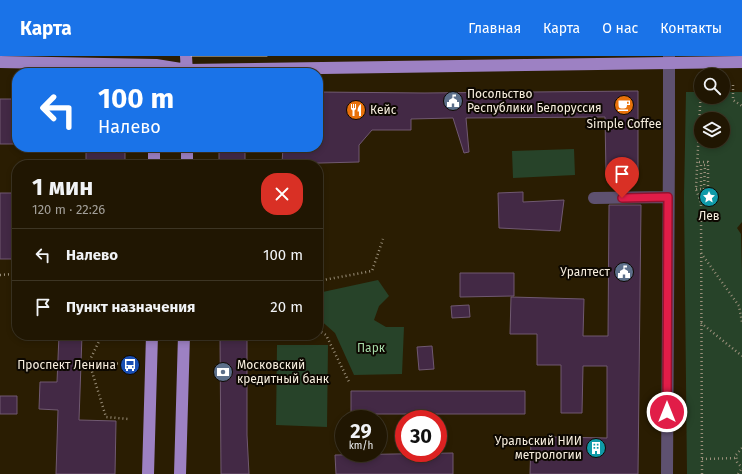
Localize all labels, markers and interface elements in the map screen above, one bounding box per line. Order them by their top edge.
text: Карта [20,17,72,40]
text: Главная [468,20,521,37]
text: Карта [543,20,580,37]
text: О нас [602,20,638,37]
text: Контакты [660,20,722,37]
map controls [694,68,730,148]
button: search [694,68,730,104]
text: 100 m [98,82,174,115]
icon: left [32,84,84,136]
place label: Посольство Республики Белоруссия [467,87,602,115]
public building icon: Посольство Республики Белоруссия [442,90,464,112]
cafe icon: Simple Coffee [613,94,635,116]
restaurant icon: Кейс [345,99,367,121]
place label: Кейс [370,103,397,117]
button: layers [694,112,730,148]
text: Налево [98,116,161,138]
place label: Simple Coffee [586,117,662,131]
pin [605,157,639,198]
icon: arrive [611,163,633,185]
text: 1 мин [32,173,93,201]
button: close [261,173,303,215]
place icon: Лев [698,186,720,208]
text: 120 m · 22:26 [32,202,105,217]
place label: Лев [698,209,720,223]
icon: left [32,244,54,266]
text: Налево [66,246,118,264]
text: 100 m [263,246,303,264]
public building icon: Уралтест [613,261,635,283]
place label: Уралтест [560,265,611,279]
icon: arrive [32,296,54,318]
text: Пункт назначения [66,298,195,316]
text: 20 m [270,298,303,316]
park label: Парк [357,341,386,355]
bus stop icon: Проспект Ленина [119,354,141,376]
place label: Проспект Ленина [17,358,116,372]
place label: Московский кредитный банк [237,358,330,386]
bank icon: Московский кредитный банк [212,361,234,383]
position arrow [646,391,688,433]
speed limit sign: 30 [395,410,447,462]
text: 29 [350,419,372,443]
place label: Уральский НИИ метрологии [495,434,582,462]
building icon: Уральский НИИ метрологии [585,437,607,459]
text: km/h [349,440,373,452]

